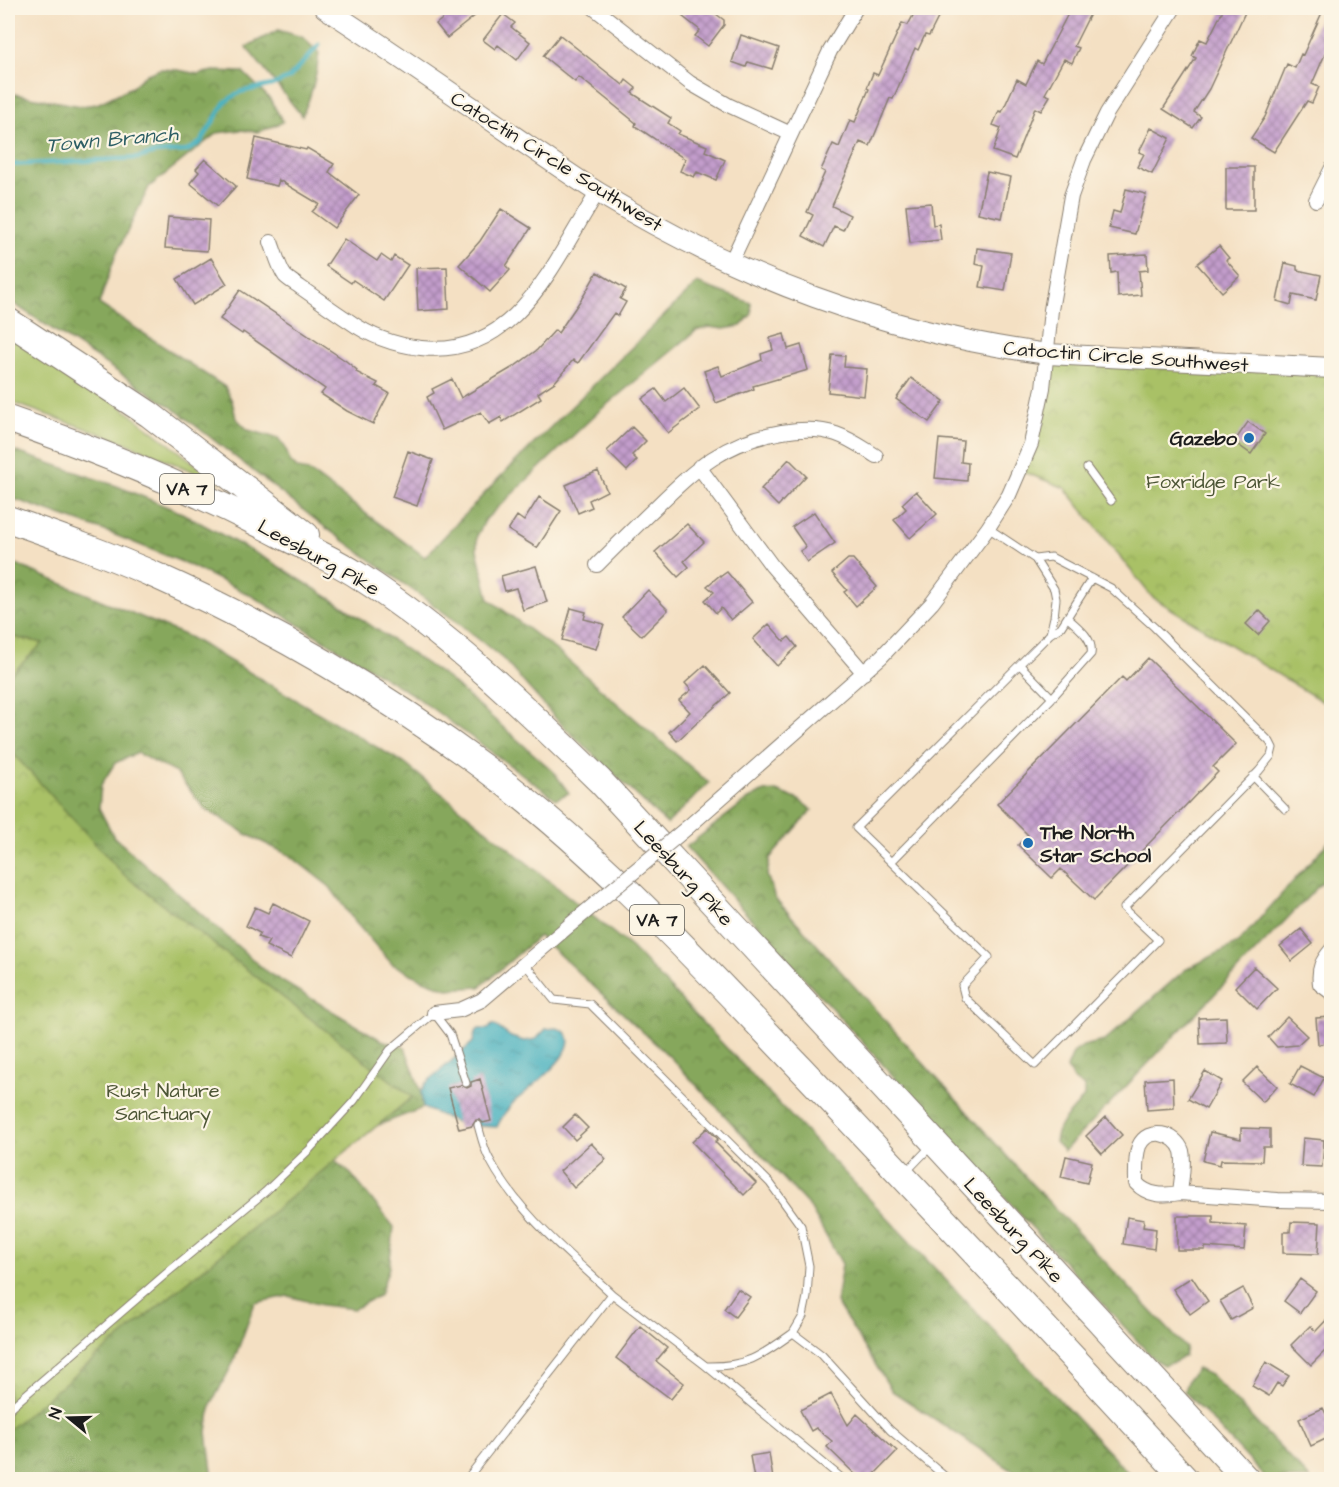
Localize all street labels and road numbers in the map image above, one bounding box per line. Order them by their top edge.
street label: Catoctin Circle Southwest [445,85,668,239]
street label: Catoctin Circle Southwest [1002,334,1249,380]
road number: VA 7 [160,474,214,504]
street label: Leesburg Pike [252,513,385,604]
street label: Leesburg Pike [626,815,740,933]
road number: VA 7 [630,905,684,935]
street label: Leesburg Pike [956,1172,1070,1290]

